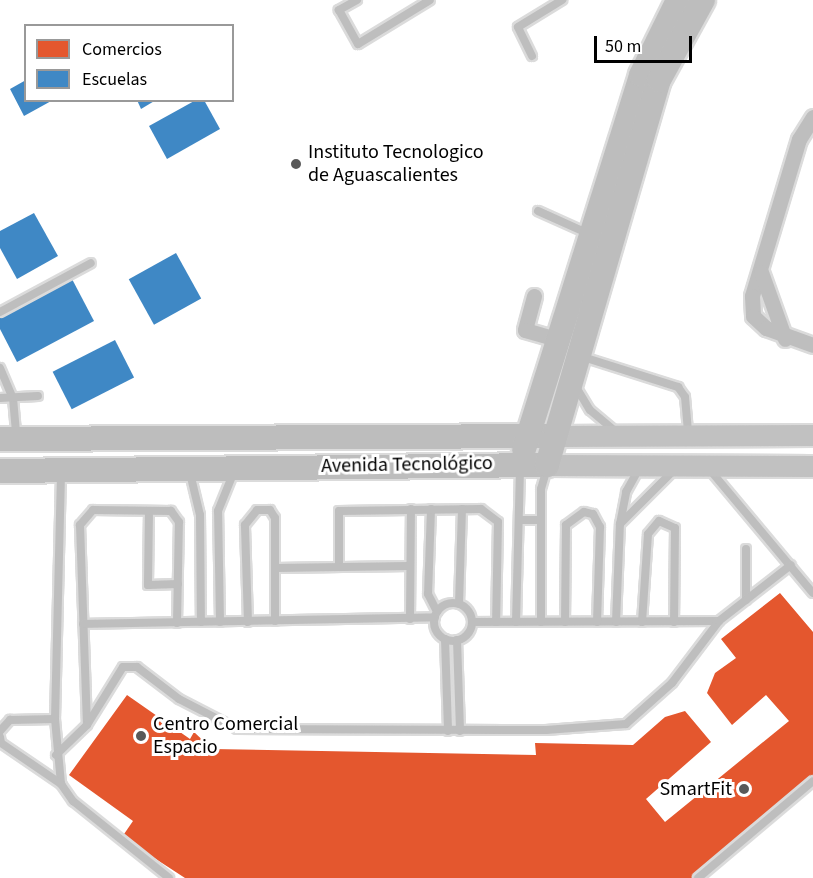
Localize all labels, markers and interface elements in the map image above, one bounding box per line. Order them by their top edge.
legend [24,24,234,102]
scale bar [597,24,694,62]
text: 50 m [605,34,641,59]
text: Comercios [82,37,162,62]
text: Escuelas [82,67,147,92]
place label: Instituto Tecnologico de Aguascalientes [308,140,484,187]
marker: Instituto Tecnologico de Aguascalientes [289,157,303,171]
street label: Avenida Tecnológico [321,452,493,478]
place label: Centro Comercial Espacio [153,712,298,759]
marker: Centro Comercial Espacio [134,729,148,743]
place label: SmartFit [659,777,732,801]
marker: SmartFit [737,782,751,796]

